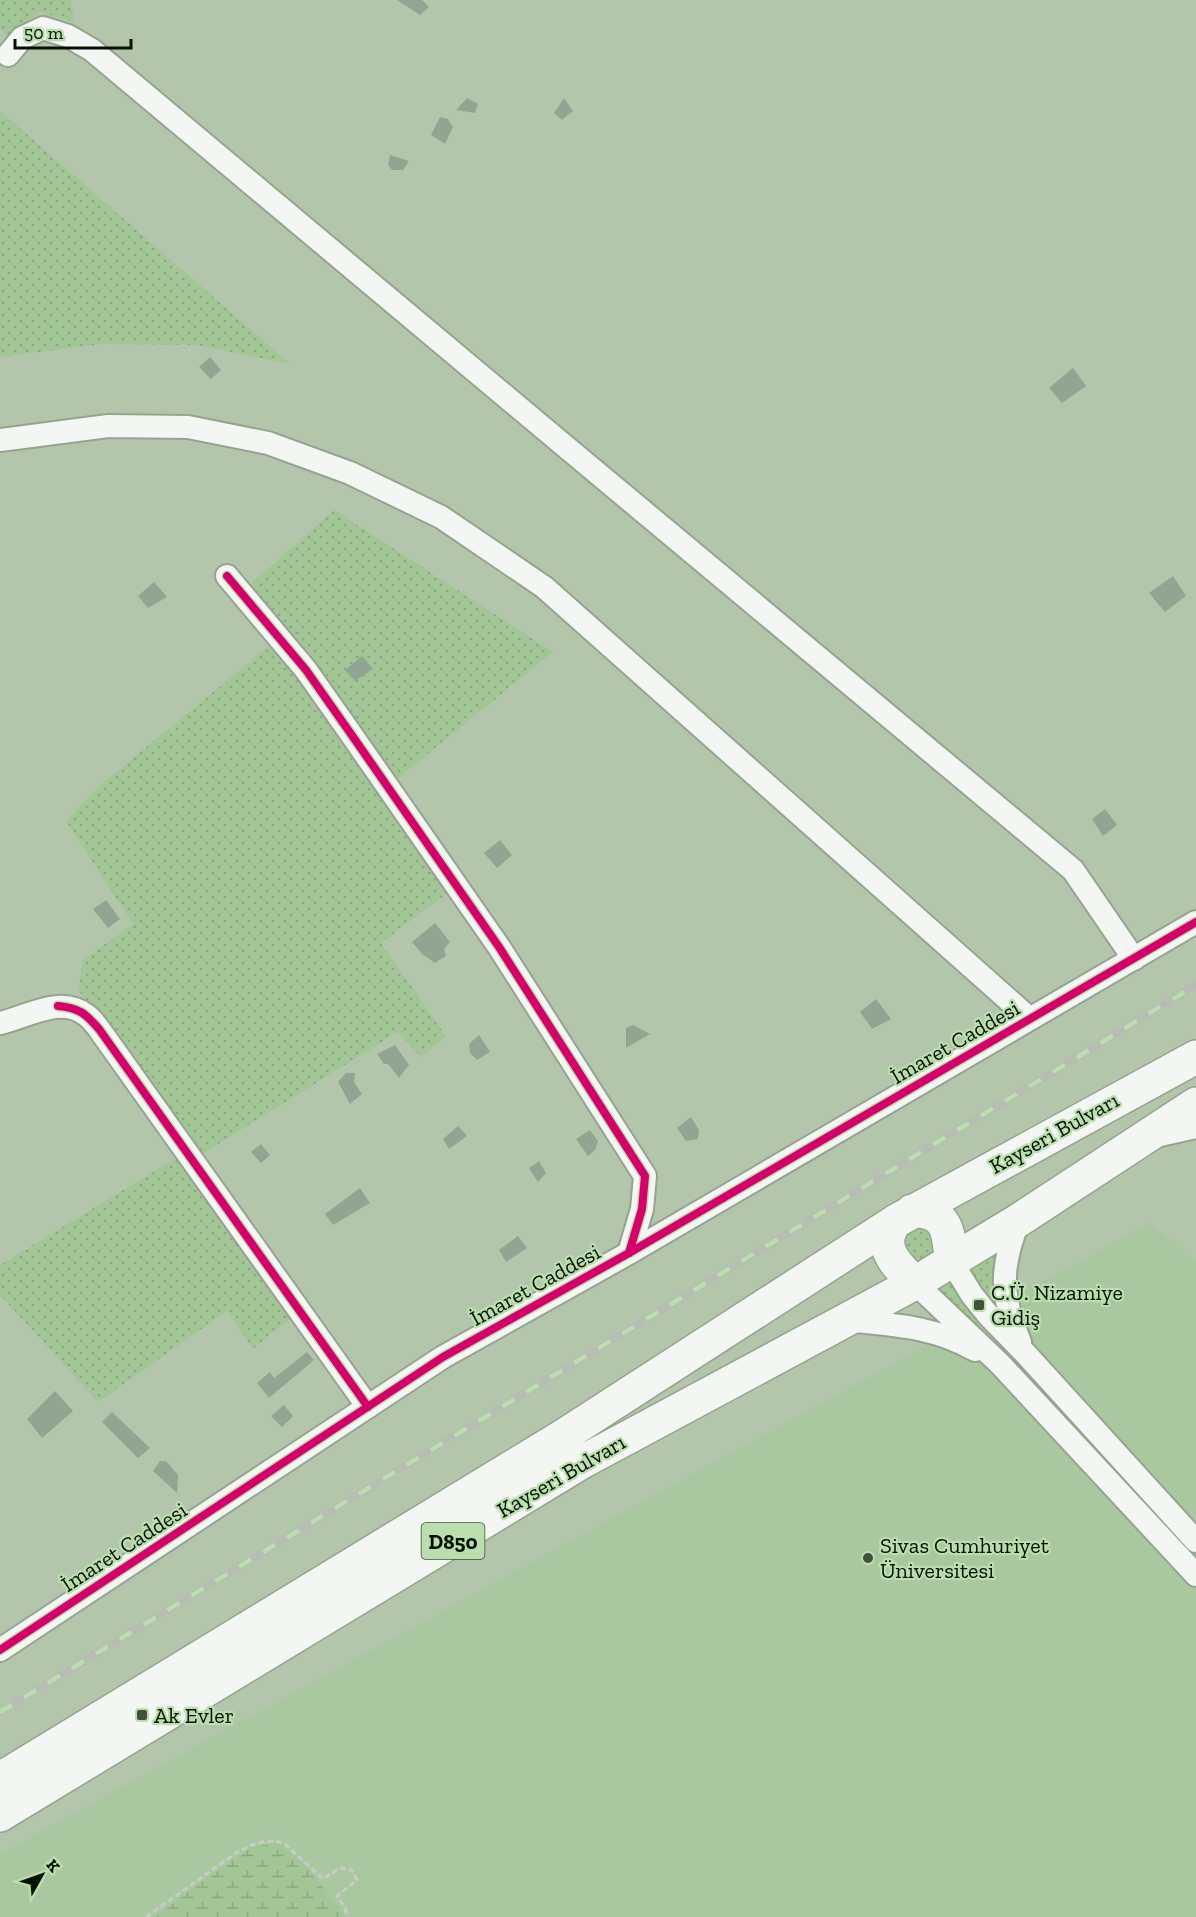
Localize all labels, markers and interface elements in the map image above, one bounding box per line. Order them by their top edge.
scale bar [15,12,130,50]
text: 50 m [24,22,64,44]
street label: İmaret Caddesi [886,994,1024,1090]
street label: Kayseri Bulvarı [984,1086,1124,1180]
street label: İmaret Caddesi [465,1238,605,1332]
place label: C.Ü. Nizamiye Gidiş [991,1279,1123,1331]
marker: C.Ü. Nizamiye Gidiş [972,1298,986,1312]
street label: Kayseri Bulvarı [492,1428,630,1524]
street label: İmaret Caddesi [56,1496,192,1598]
road number: D850 [422,1523,484,1559]
place label: Sivas Cumhuriyet Üniversitesi [880,1532,1050,1584]
marker: Sivas Cumhuriyet Üniversitesi [861,1551,875,1565]
place label: Ak Evler [154,1702,234,1729]
marker: Ak Evler [135,1708,149,1722]
north arrow [12,1845,72,1905]
text: K [42,1855,64,1876]

